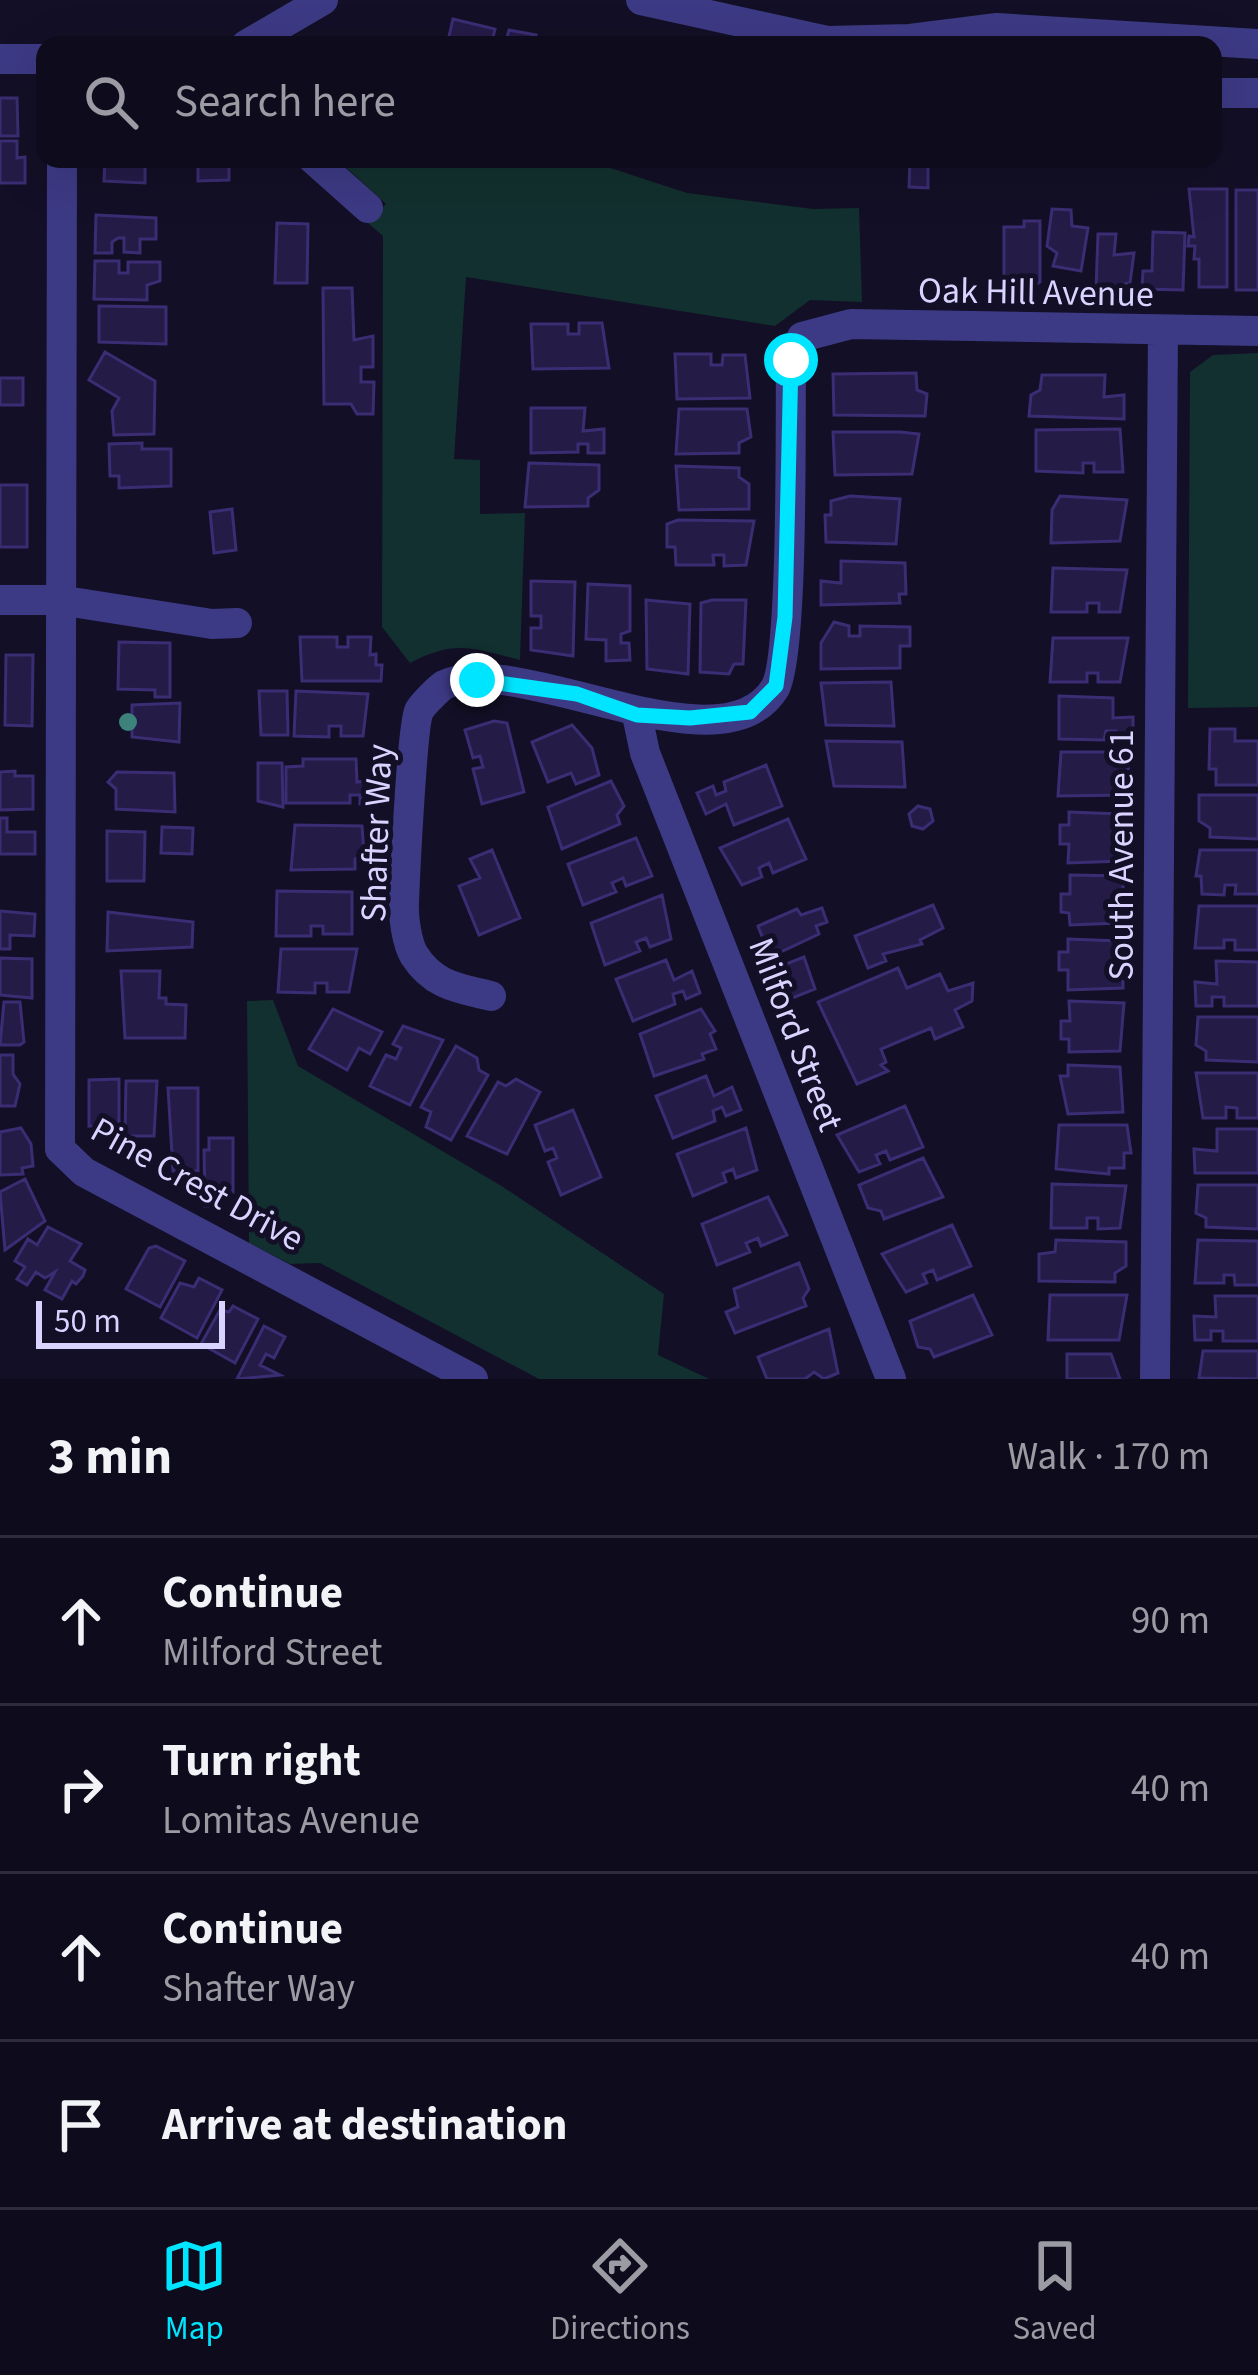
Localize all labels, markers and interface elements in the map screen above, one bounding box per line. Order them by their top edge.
search box [36,36,1222,168]
icon: search [78,69,144,135]
text: Search here [174,70,396,134]
street label: Oak Hill Avenue [918,265,1154,320]
route start [764,333,818,387]
route end [450,653,504,707]
street label: South Avenue 61 [1096,729,1147,981]
street label: Shafter Way [348,743,405,923]
street label: Milford Street [735,930,856,1139]
street label: Pine Crest Drive [82,1105,313,1264]
scale bar [36,1295,225,1348]
text: 50 m [54,1298,121,1345]
text: 3 min [48,1421,172,1493]
text: Walk · 170 m [1007,1429,1210,1485]
text: Continue [162,1561,343,1625]
icon: ahead [48,1588,114,1654]
text: 90 m [1131,1593,1210,1649]
text: Milford Street [162,1625,382,1681]
text: Turn right [162,1729,361,1793]
icon: right [48,1756,114,1822]
text: 40 m [1131,1761,1210,1817]
text: Lomitas Avenue [162,1793,420,1849]
text: Continue [162,1897,343,1961]
icon: ahead [48,1924,114,1990]
text: 40 m [1131,1929,1210,1985]
text: Shafter Way [162,1961,355,2017]
icon: arrive [48,2092,114,2158]
text: Arrive at destination [162,2093,567,2157]
tab: Map [161,2233,227,2352]
tab: Directions [550,2233,690,2352]
tab: Saved [1012,2233,1097,2352]

